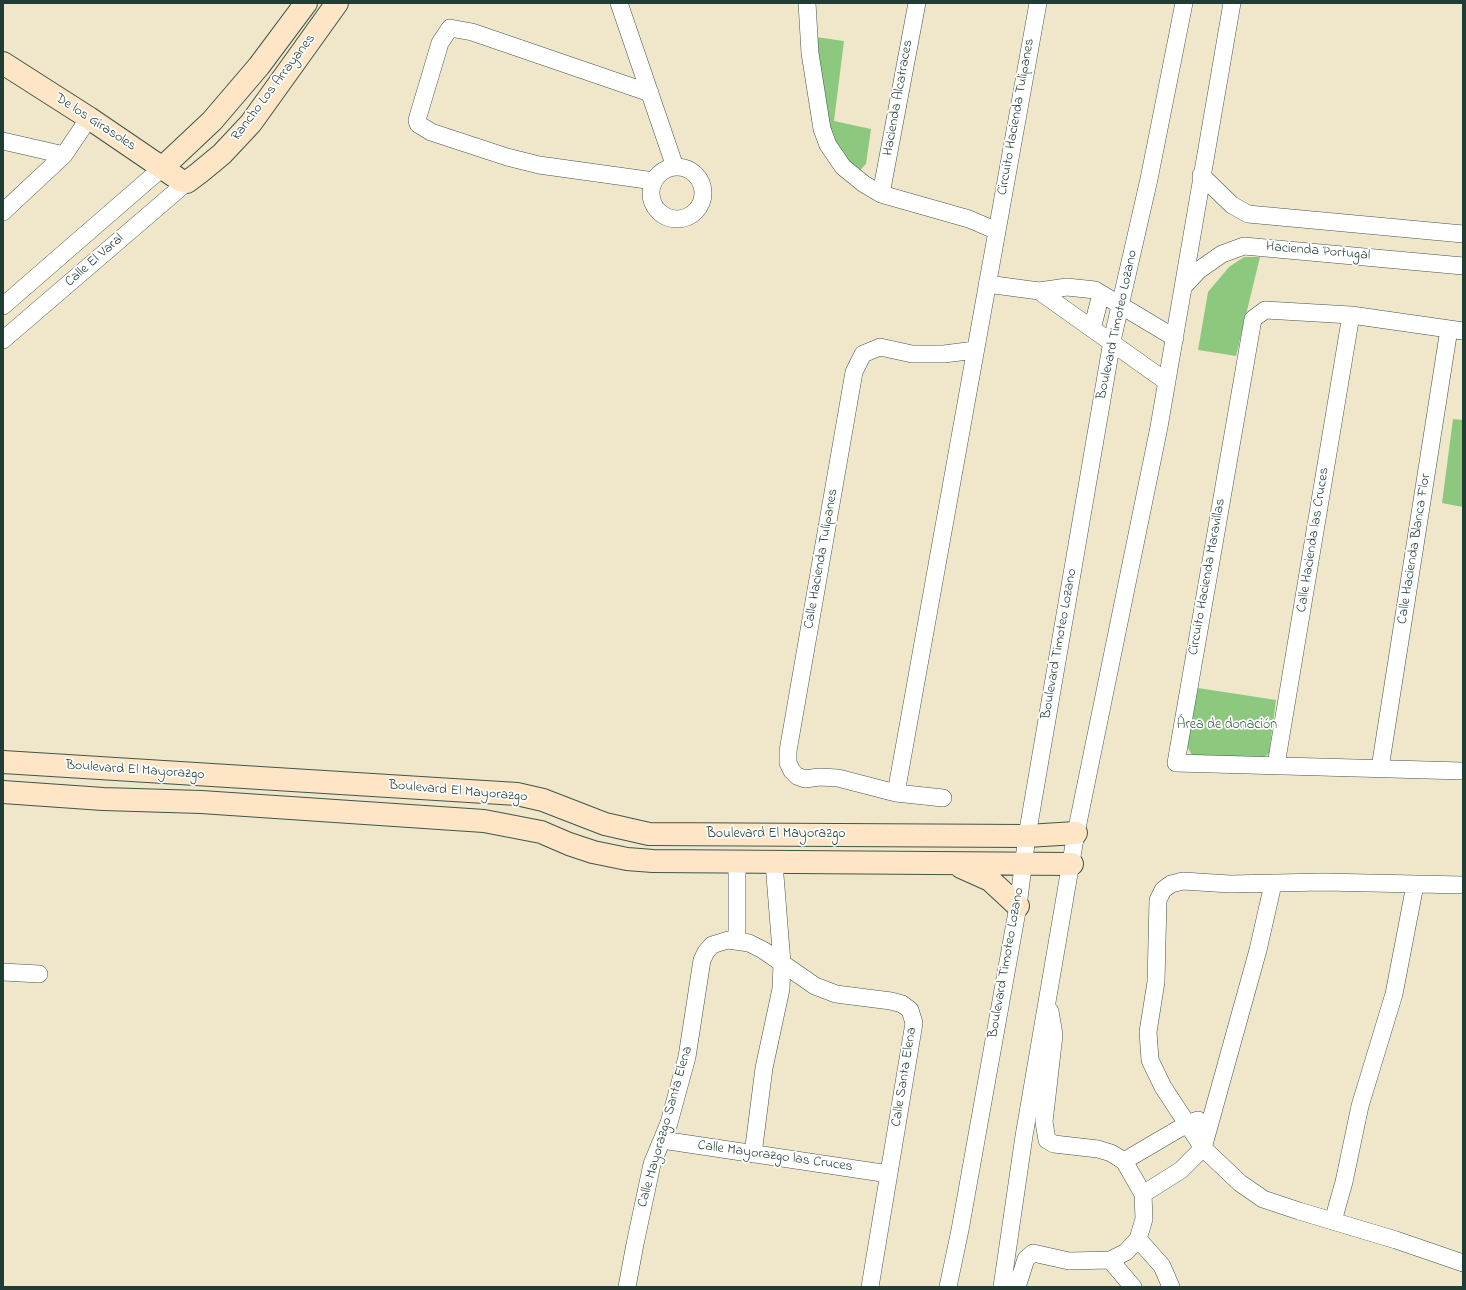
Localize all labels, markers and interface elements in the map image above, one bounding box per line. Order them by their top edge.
street label: Rancho Los Arrayanes [228,31,320,145]
street label: Circuito Hacienda Tulipanes [995,37,1039,197]
street label: Hacienda Alcatraces [881,39,917,157]
street label: De los Girasoles [51,91,139,155]
street label: Calle El Varal [62,231,128,291]
street label: Hacienda Portugal [1265,239,1371,265]
street label: Boulevard Timoteo Lozano [1094,249,1142,401]
street label: Calle Hacienda las Cruces [1294,466,1334,614]
street label: Calle Hacienda Blanca Flor [1395,473,1435,625]
street label: Calle Hacienda Tulipanes [801,488,843,630]
street label: Circuito Hacienda Maravillas [1186,497,1230,657]
street label: Boulevard Timoteo Lozano [1038,567,1082,721]
park label: Área de donación [1177,718,1277,734]
street label: Boulevard El Mayorazgo [65,758,205,784]
street label: Boulevard El Mayorazgo [388,778,528,806]
street label: Boulevard El Mayorazgo [706,827,846,843]
street label: Boulevard Timoteo Lozano [985,886,1029,1040]
street label: Calle Santa Elena [889,1026,921,1128]
street label: Calle Mayorazgo Santa Elena [635,1044,697,1210]
street label: Calle Mayorazgo las Cruces [696,1138,854,1176]

